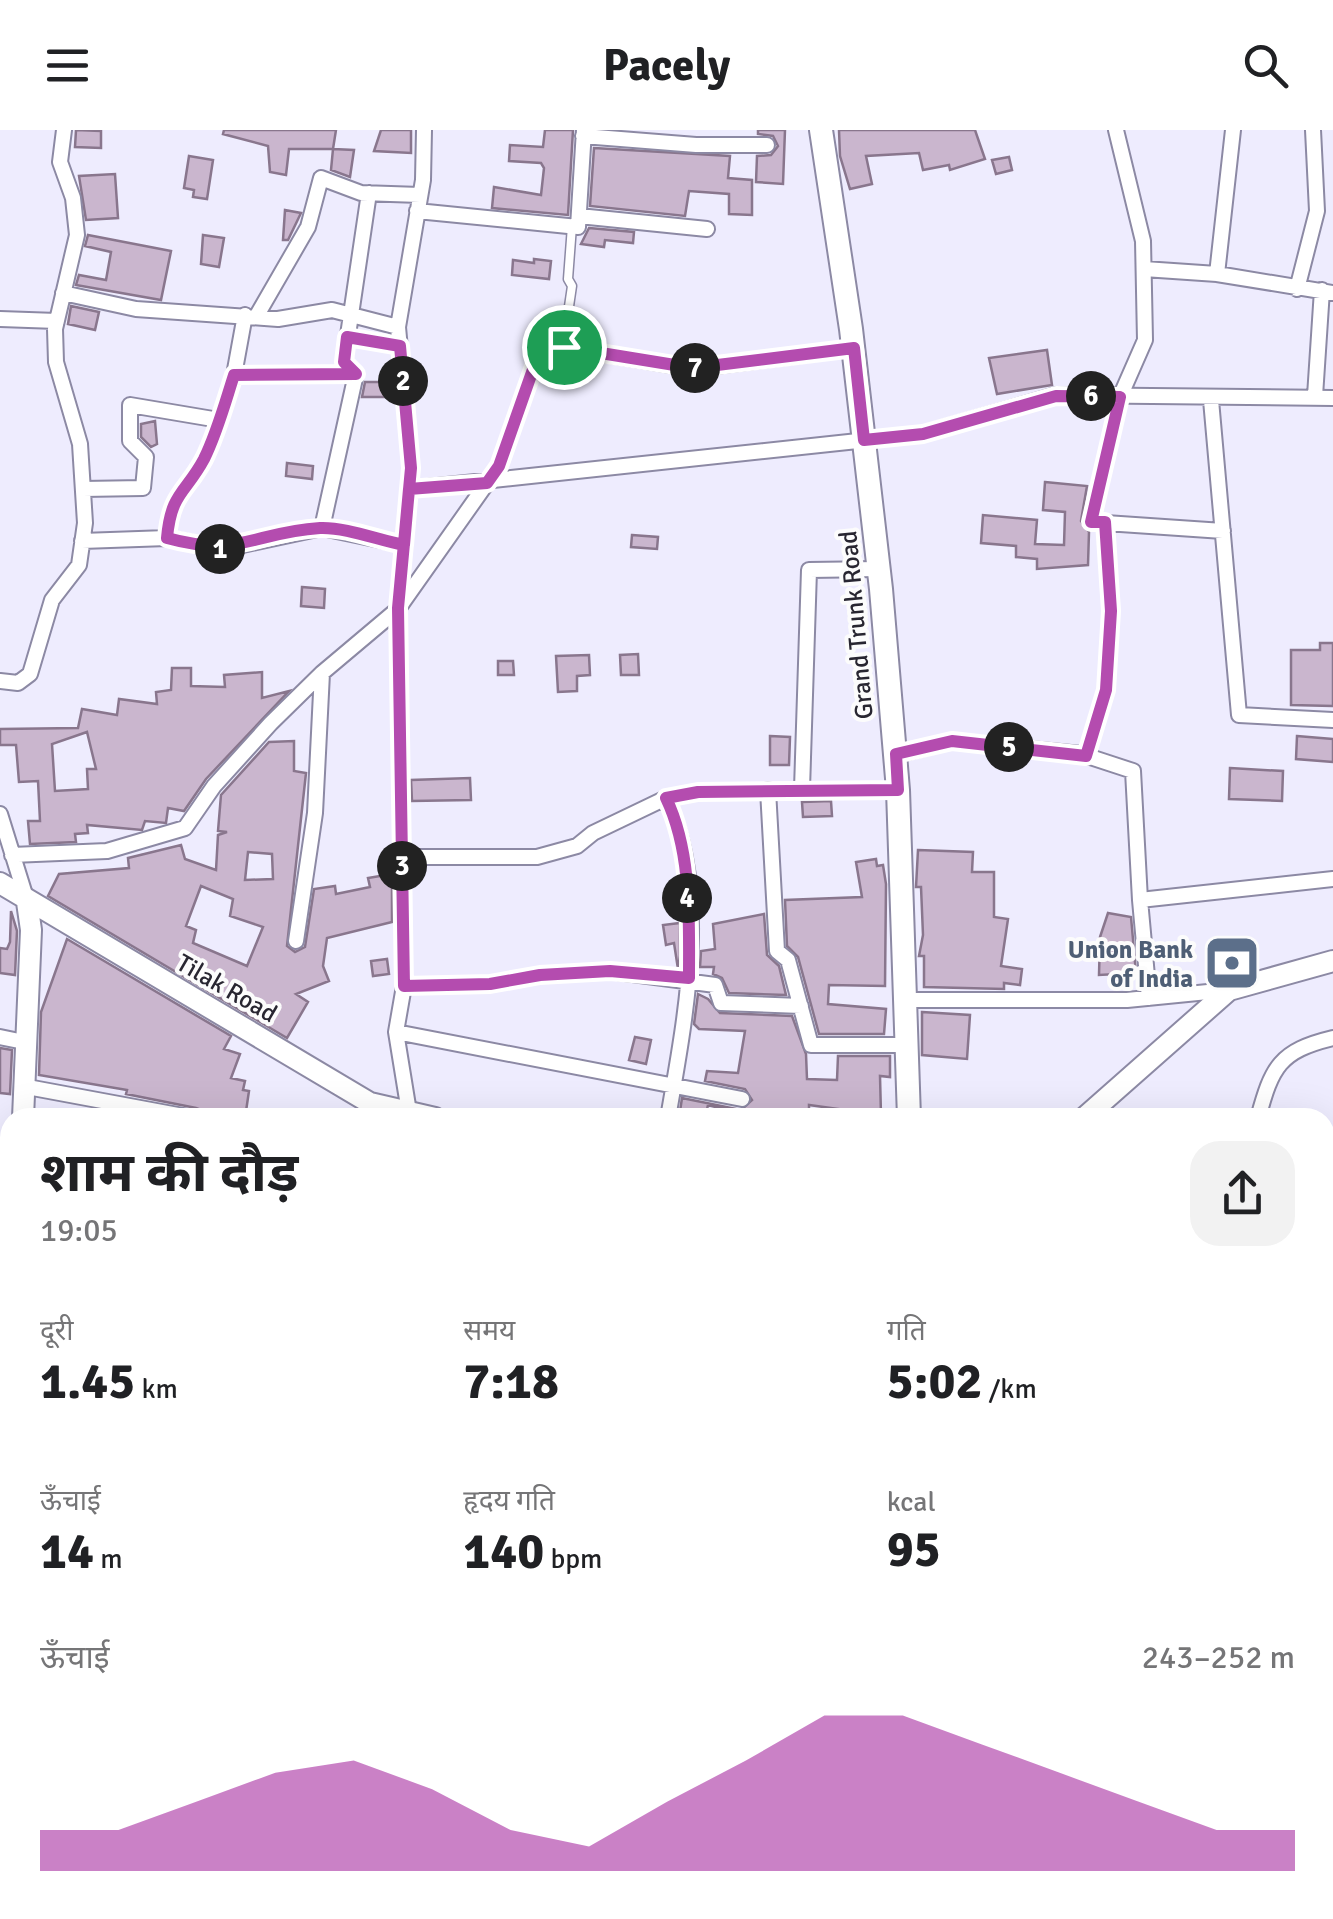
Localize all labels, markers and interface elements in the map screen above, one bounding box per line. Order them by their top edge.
icon: menu [40,38,95,93]
text: Pacely [603,38,730,93]
icon: search [1238,38,1293,93]
pin [522,305,607,390]
icon: arrive [537,320,592,375]
pin: 7 [670,343,720,393]
text: 7 [687,351,703,385]
pin: 2 [378,356,428,406]
text: 2 [395,364,411,398]
pin: 6 [1066,371,1116,421]
text: 6 [1083,379,1099,413]
pin: 1 [195,524,245,574]
street label: Grand Trunk Road [832,529,880,721]
text: 1 [212,532,228,566]
pin: 5 [984,722,1034,772]
text: 5 [1001,730,1017,764]
pin: 3 [377,841,427,891]
text: 3 [394,849,410,883]
pin: 4 [662,873,712,923]
text: 4 [679,881,695,915]
bank icon: Union Bank of India [1202,933,1262,993]
place label: Union Bank of India [1068,934,1193,994]
street label: Tilak Road [171,947,283,1029]
text: शाम की दौड़ [40,1139,298,1207]
button: share [1190,1141,1295,1246]
text: 19:05 [40,1211,118,1250]
text: दूरी [40,1314,74,1348]
text: समय [463,1314,515,1348]
text: गति [887,1314,926,1348]
text: 1.45 [40,1351,135,1413]
text: 7:18 [463,1351,559,1413]
text: 5:02 [887,1351,982,1413]
text: km [135,1372,178,1406]
text: /km [982,1372,1037,1406]
text: ऊँचाई [40,1484,101,1518]
text: हृदय गति [463,1484,555,1518]
text: kcal [887,1485,936,1519]
text: 95 [887,1519,941,1581]
text: 14 [40,1521,94,1583]
text: 140 [463,1521,544,1583]
text: m [94,1542,123,1576]
text: bpm [544,1542,602,1576]
text: ऊँचाई [40,1638,109,1677]
text: 243–252 m [1142,1638,1295,1677]

